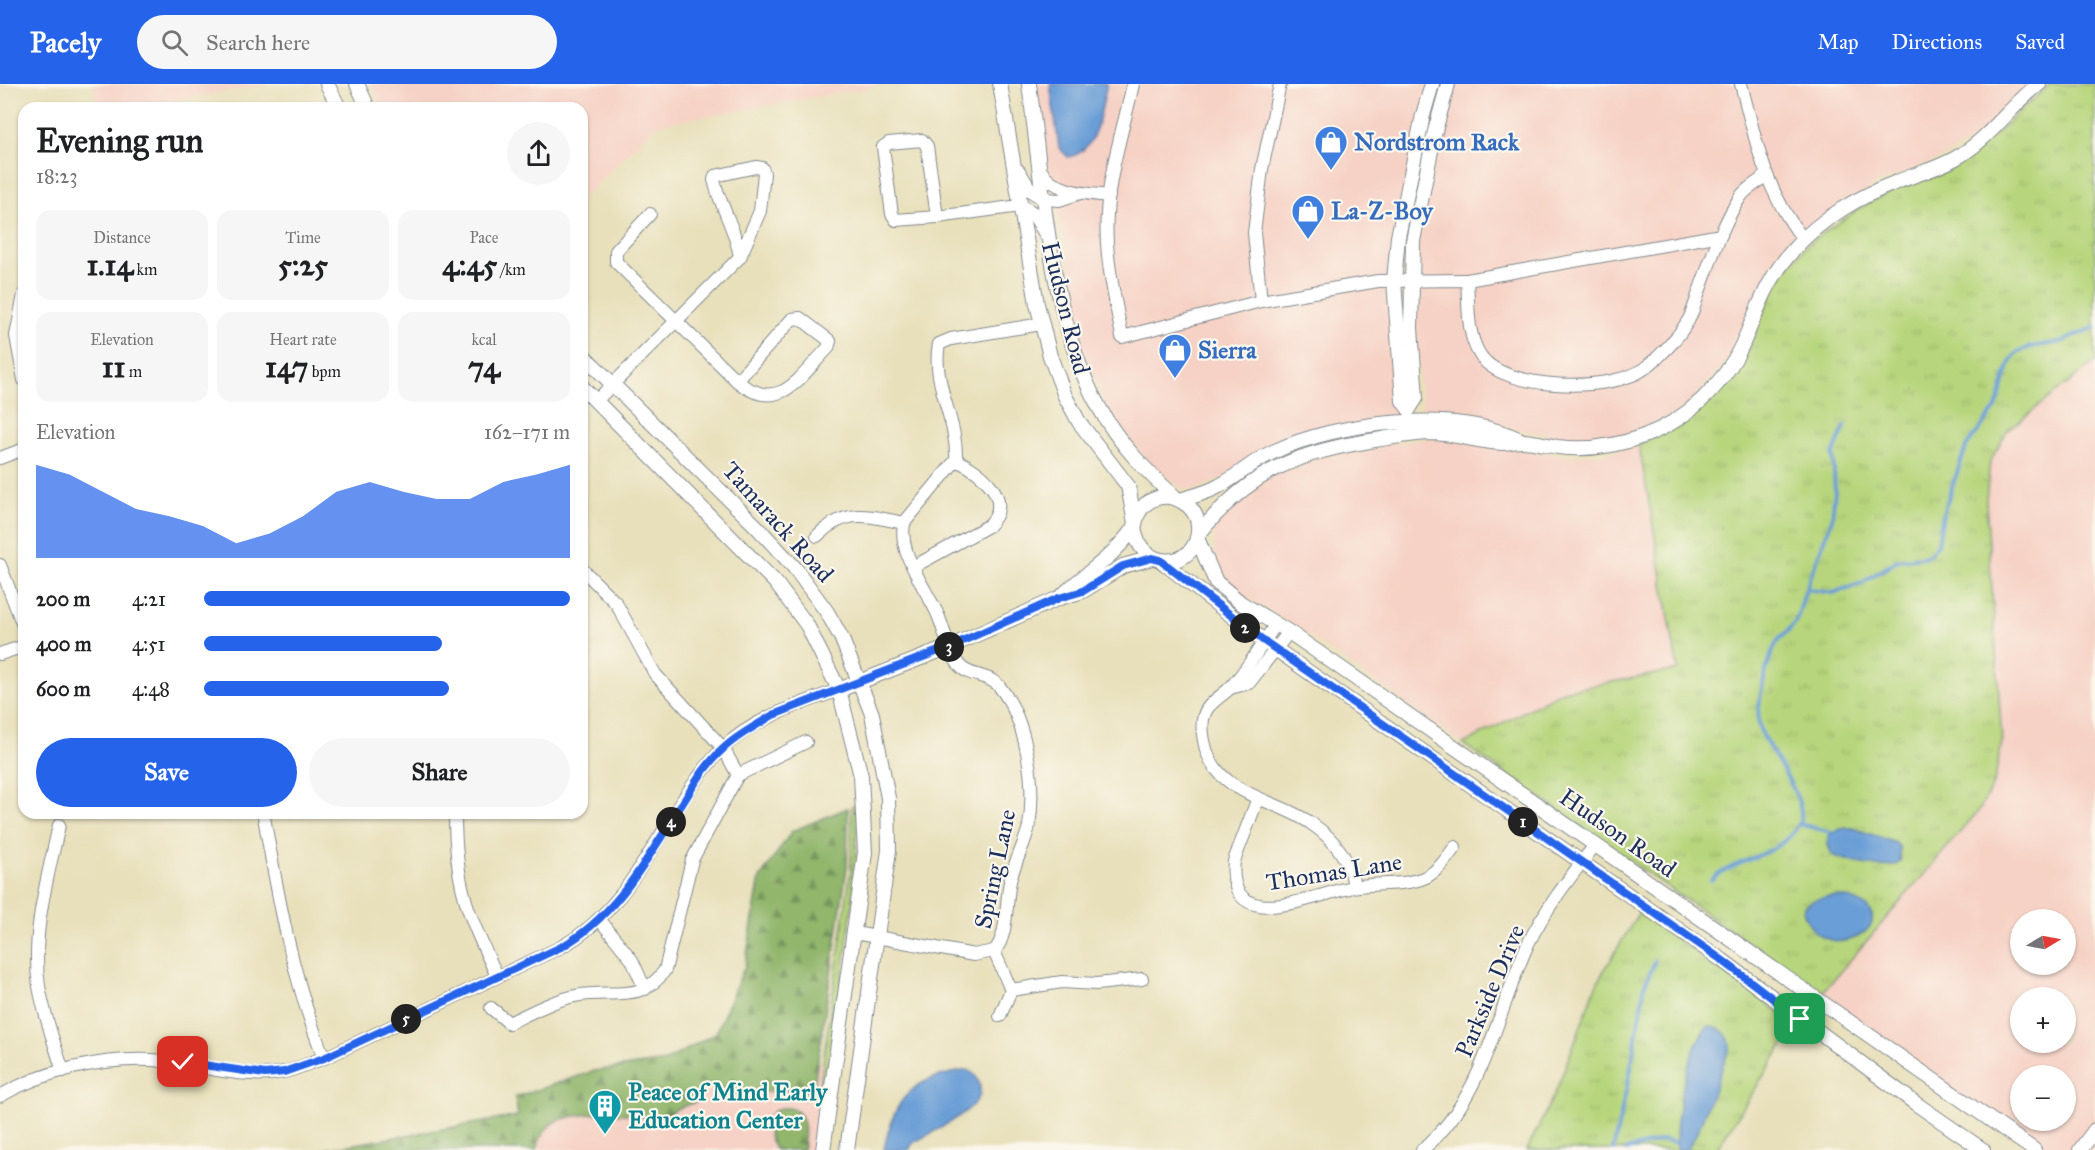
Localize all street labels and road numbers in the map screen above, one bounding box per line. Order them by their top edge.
street label: Hudson Road [1035,239,1097,377]
street label: Tamarack Road [716,455,840,589]
street label: Hudson Road [1554,782,1682,884]
street label: Spring Lane [968,806,1022,932]
street label: Thomas Lane [1264,846,1404,898]
street label: Parkside Drive [1449,920,1531,1062]

